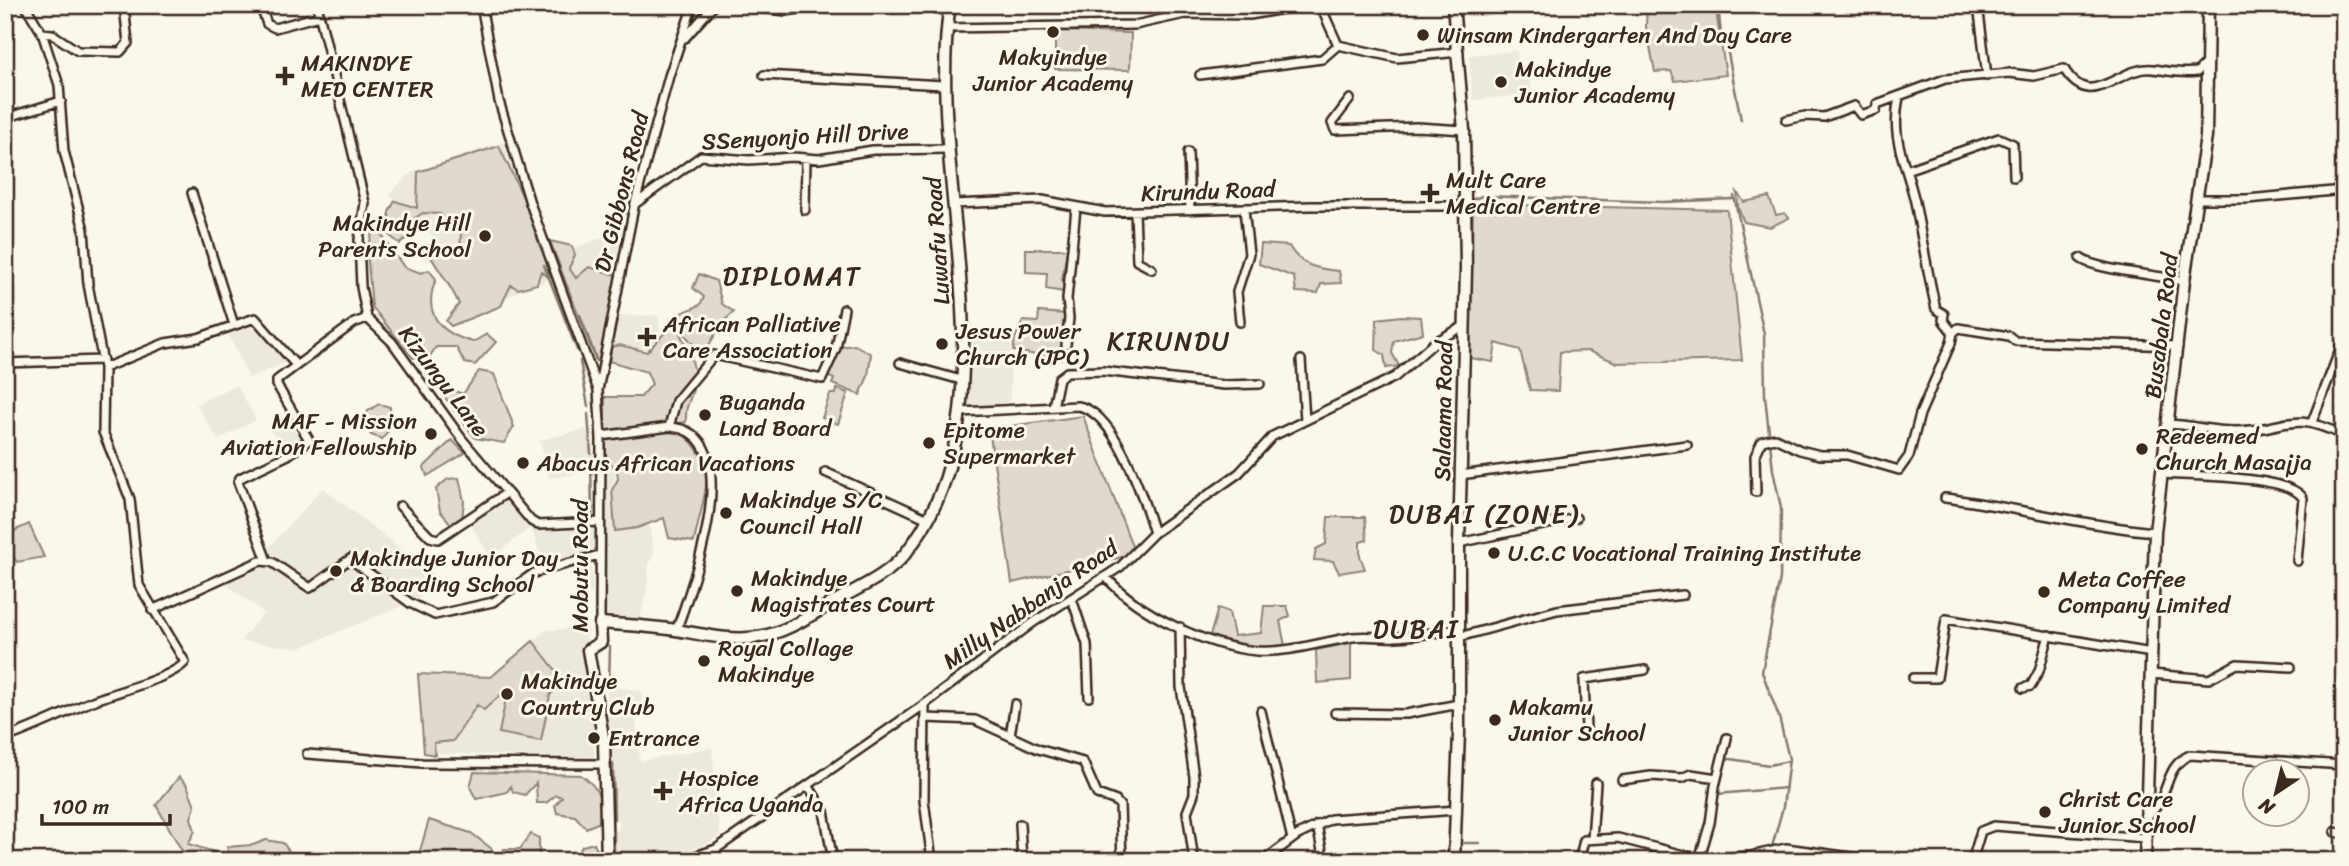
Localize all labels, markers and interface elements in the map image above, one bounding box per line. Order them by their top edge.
place label: Winsam Kindergarten And Day Care [1437,15,1792,56]
marker: Makyindye Junior Academy [1045,24,1061,40]
marker: Winsam Kindergarten And Day Care [1415,27,1431,43]
place label: Makyindye Junior Academy [972,37,1133,104]
place label: MAKINDYE MED CENTER [301,43,434,110]
place label: Makindye Junior Academy [1514,49,1675,116]
marker: MAKINDYE MED CENTER [275,66,295,86]
marker: Makindye Junior Academy [1493,74,1509,90]
street label: Dr Gibbons Road [582,106,662,277]
street label: SSenyonjo Hill Drive [701,111,910,162]
place label: Mult Care Medical Centre [1446,160,1601,227]
street label: Kirundu Road [1140,169,1278,214]
street label: Luwafu Road [912,174,962,306]
marker: Mult Care Medical Centre [1420,183,1440,203]
place label: Makindye Hill Parents School [318,203,471,270]
marker: Makindye Hill Parents School [477,228,493,244]
street label: Busabala Road [2132,249,2191,401]
district label: DIPLOMAT [722,253,862,299]
place label: African Palliative Care Association [662,304,841,371]
place label: Jesus Power Church (JPC) [955,311,1090,378]
street label: Kizungu Lane [387,316,500,447]
district label: KIRUNDU [1107,318,1231,364]
marker: African Palliative Care Association [637,327,657,347]
marker: Jesus Power Church (JPC) [934,336,950,352]
street label: Salaama Road [1422,339,1465,481]
place label: Buganda Land Board [719,382,833,449]
place label: MAF - Mission Aviation Fellowship [220,401,418,468]
marker: Buganda Land Board [697,407,713,423]
place label: Epitome Supermarket [943,410,1077,477]
place label: Redeemed Church Masajja [2156,416,2312,483]
marker: MAF - Mission Aviation Fellowship [423,426,439,442]
marker: Epitome Supermarket [921,435,937,451]
marker: Redeemed Church Masajja [2134,441,2150,457]
place label: Abacus African Vacations [536,443,795,484]
marker: Abacus African Vacations [515,455,531,471]
place label: Makindye S/C Council Hall [740,480,883,547]
district label: DUBAI (ZONE) [1389,491,1579,537]
street label: Mobutu Road [560,498,601,633]
marker: Makindye S/C Council Hall [718,505,734,521]
street label: Milly Nabbanja Road [934,527,1128,681]
place label: U.C.C Vocational Training Institute [1508,533,1861,574]
place label: Makindye Junior Day & Boarding School [350,538,558,605]
marker: U.C.C Vocational Training Institute [1486,545,1502,561]
place label: Makindye Magistrates Court [751,558,935,625]
place label: Meta Coffee Company Limited [2058,559,2232,626]
marker: Makindye Junior Day & Boarding School [328,563,344,579]
marker: Makindye Magistrates Court [729,583,745,599]
marker: Meta Coffee Company Limited [2036,584,2052,600]
district label: DUBAI [1373,606,1459,652]
place label: Royal Collage Makindye [718,628,854,695]
marker: Royal Collage Makindye [696,653,712,669]
place label: Makindye Country Club [521,661,655,728]
marker: Makindye Country Club [499,686,515,702]
place label: Makamu Junior School [1508,687,1646,754]
marker: Makamu Junior School [1487,712,1503,728]
place label: Entrance [608,718,700,759]
marker: Entrance [586,730,602,746]
place label: Hospice Africa Uganda [678,758,824,825]
north arrow [2240,758,2310,828]
place label: Christ Care Junior School [2058,779,2196,846]
marker: Hospice Africa Uganda [653,781,673,801]
scale bar [42,782,170,826]
text: 100 m [52,788,109,826]
text: N [2251,789,2282,824]
marker: Christ Care Junior School [2037,804,2053,820]

